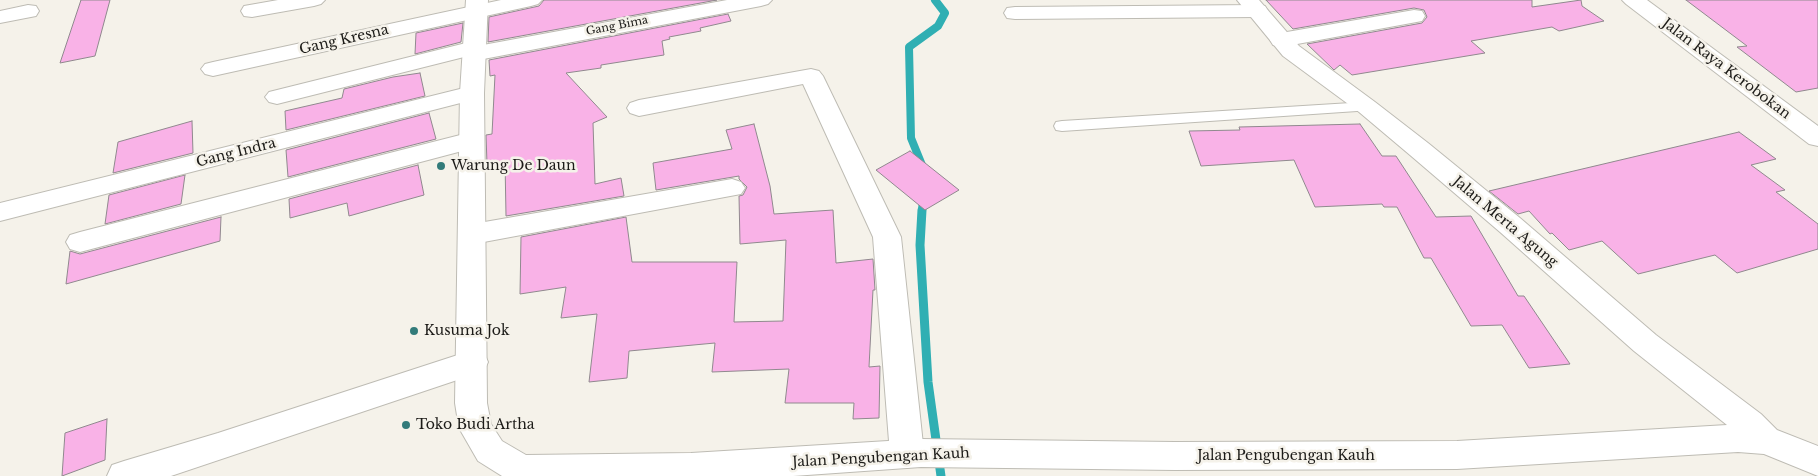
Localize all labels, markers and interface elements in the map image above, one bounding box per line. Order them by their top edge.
street label: Gang Bima [585,14,649,38]
street label: Jalan Raya Kerobokan [1658,15,1794,123]
street label: Gang Kresna [298,22,390,58]
street label: Gang Indra [195,135,277,171]
place label: Warung De Daun [451,158,576,174]
marker: Warung De Daun [435,160,447,172]
street label: Jalan Merta Agung [1449,173,1561,271]
place label: Kusuma Jok [424,323,510,339]
marker: Kusuma Jok [408,325,420,337]
place label: Toko Budi Artha [416,417,535,433]
marker: Toko Budi Artha [400,419,412,431]
street label: Jalan Pengubengan Kauh [792,445,970,471]
street label: Jalan Pengubengan Kauh [1197,448,1375,464]

